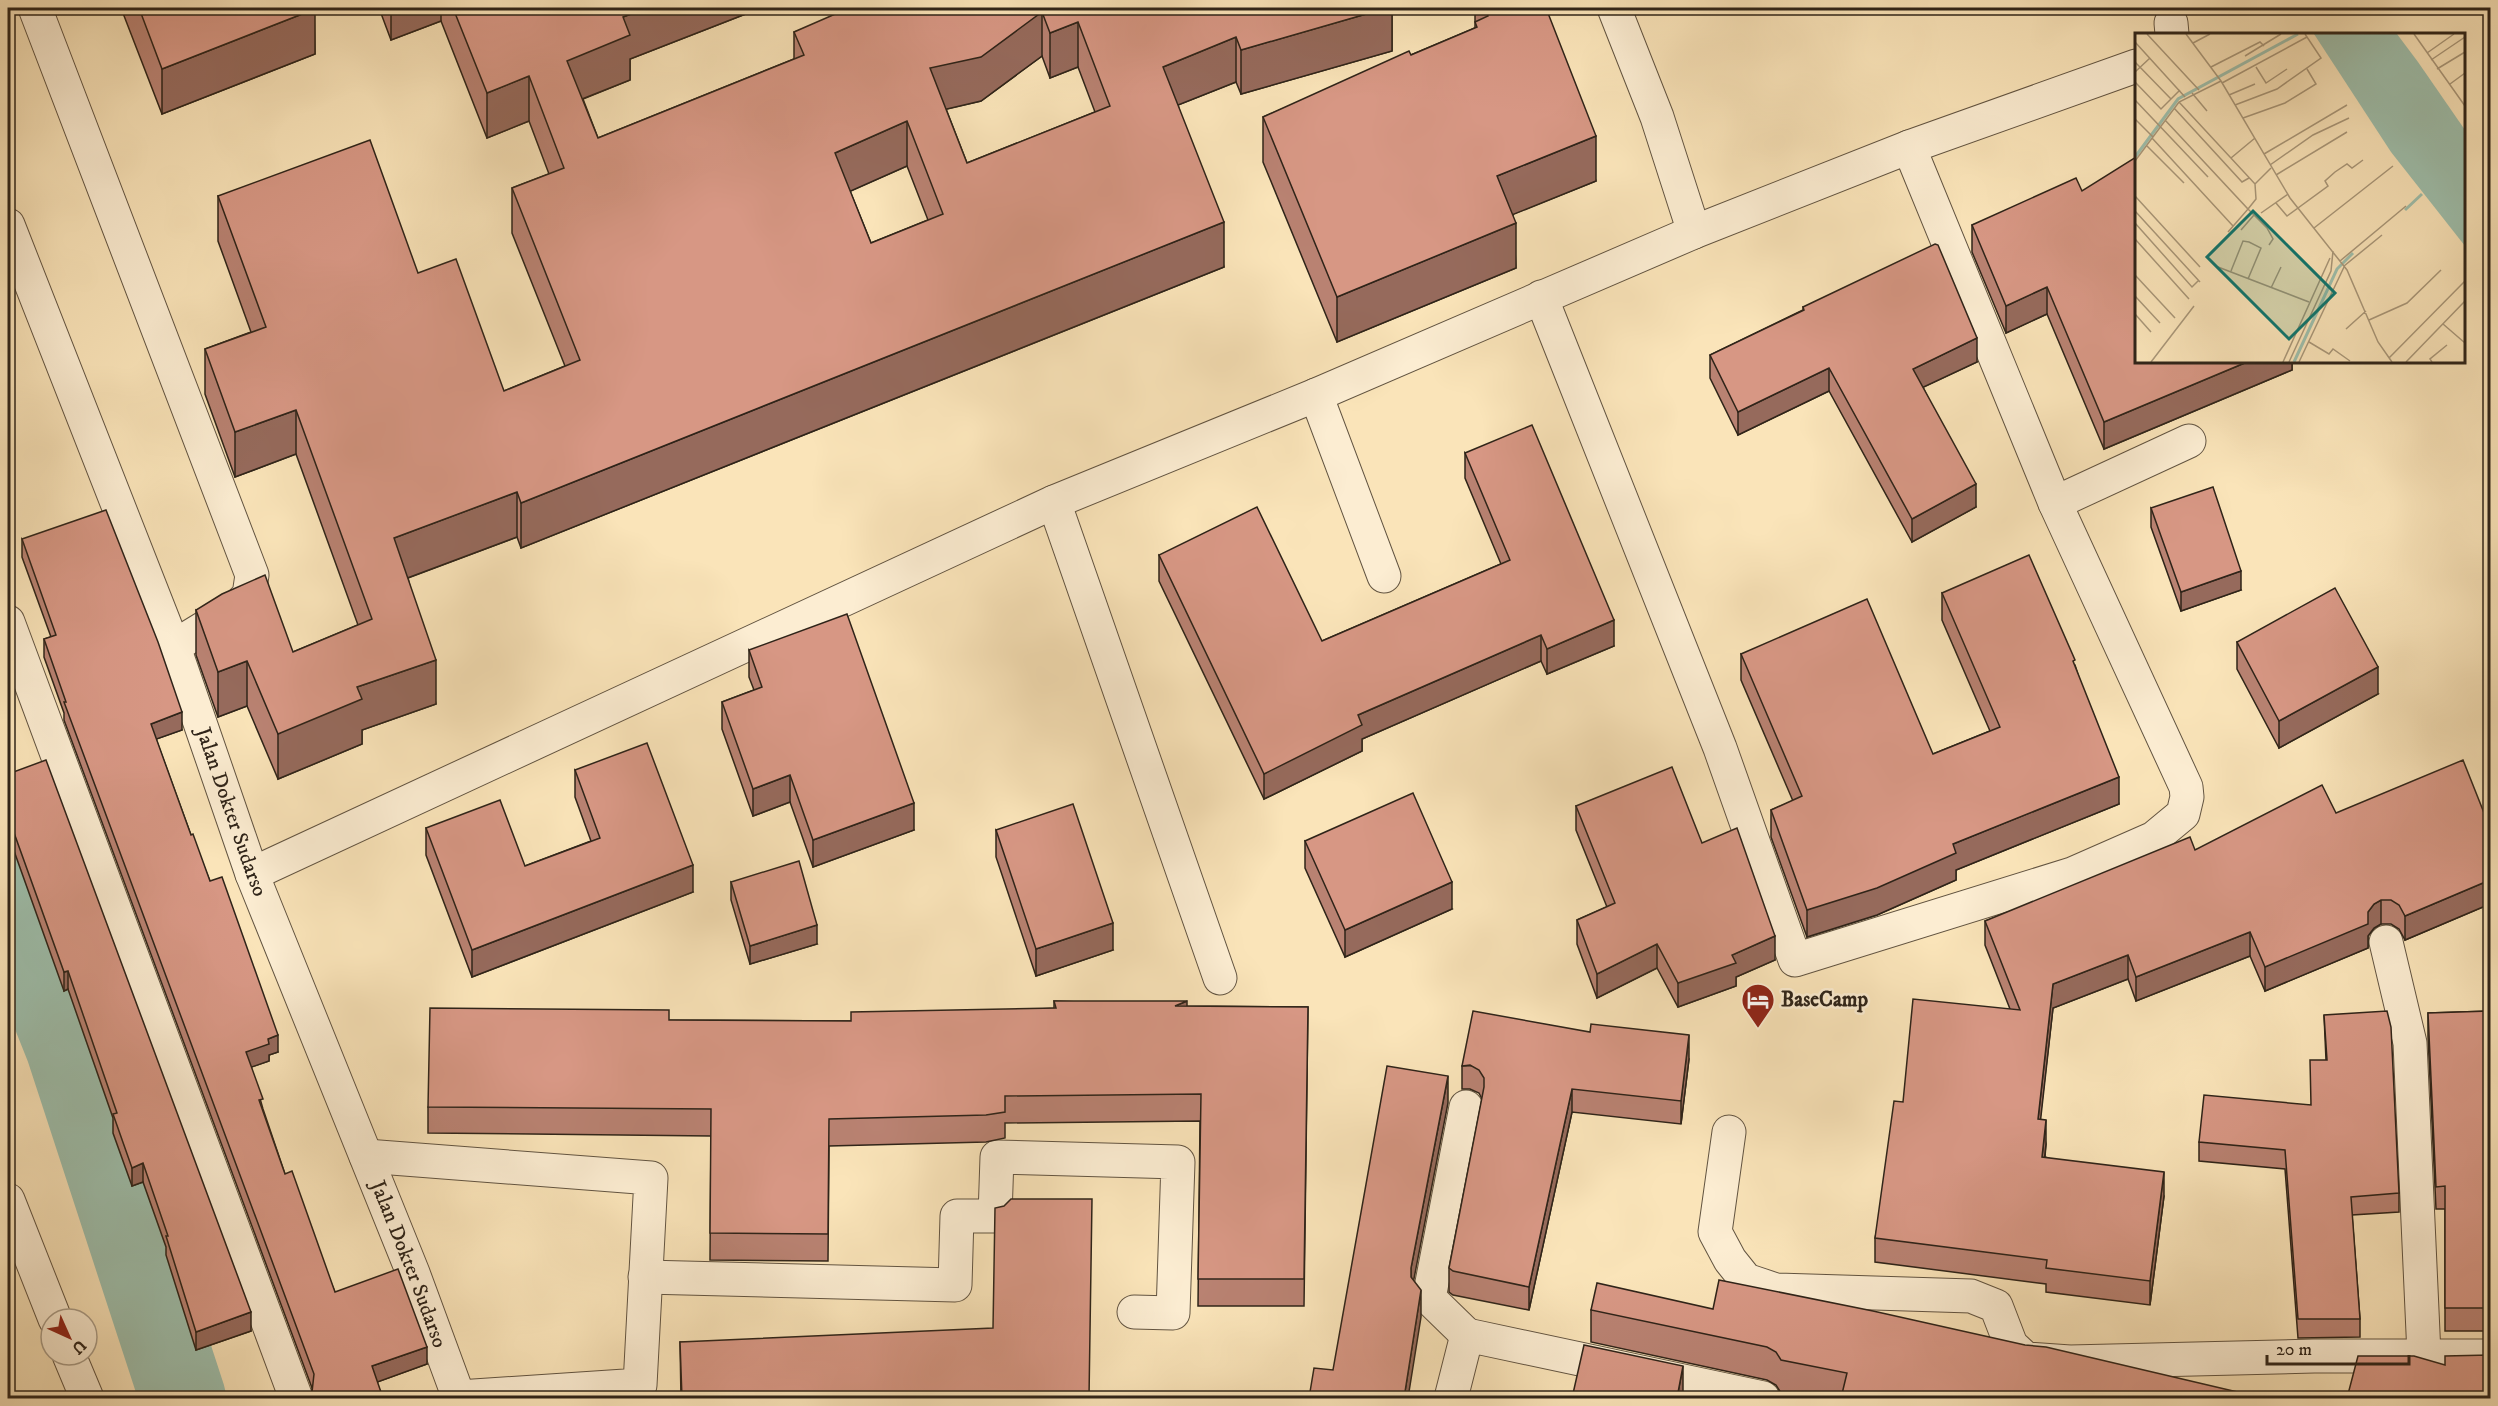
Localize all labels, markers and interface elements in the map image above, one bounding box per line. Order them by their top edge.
inset map [2135,33,2465,363]
street label: Jalan Dokter Sudarso [189,722,273,900]
hotel icon: BaseCamp [1740,982,1776,1029]
place label: BaseCamp [1781,987,1869,1013]
street label: Jalan Dokter Sudarso [363,1175,452,1351]
north arrow [39,1307,99,1367]
scale bar [2267,1328,2410,1366]
text: U [67,1335,90,1359]
text: 20 m [2276,1339,2312,1361]

